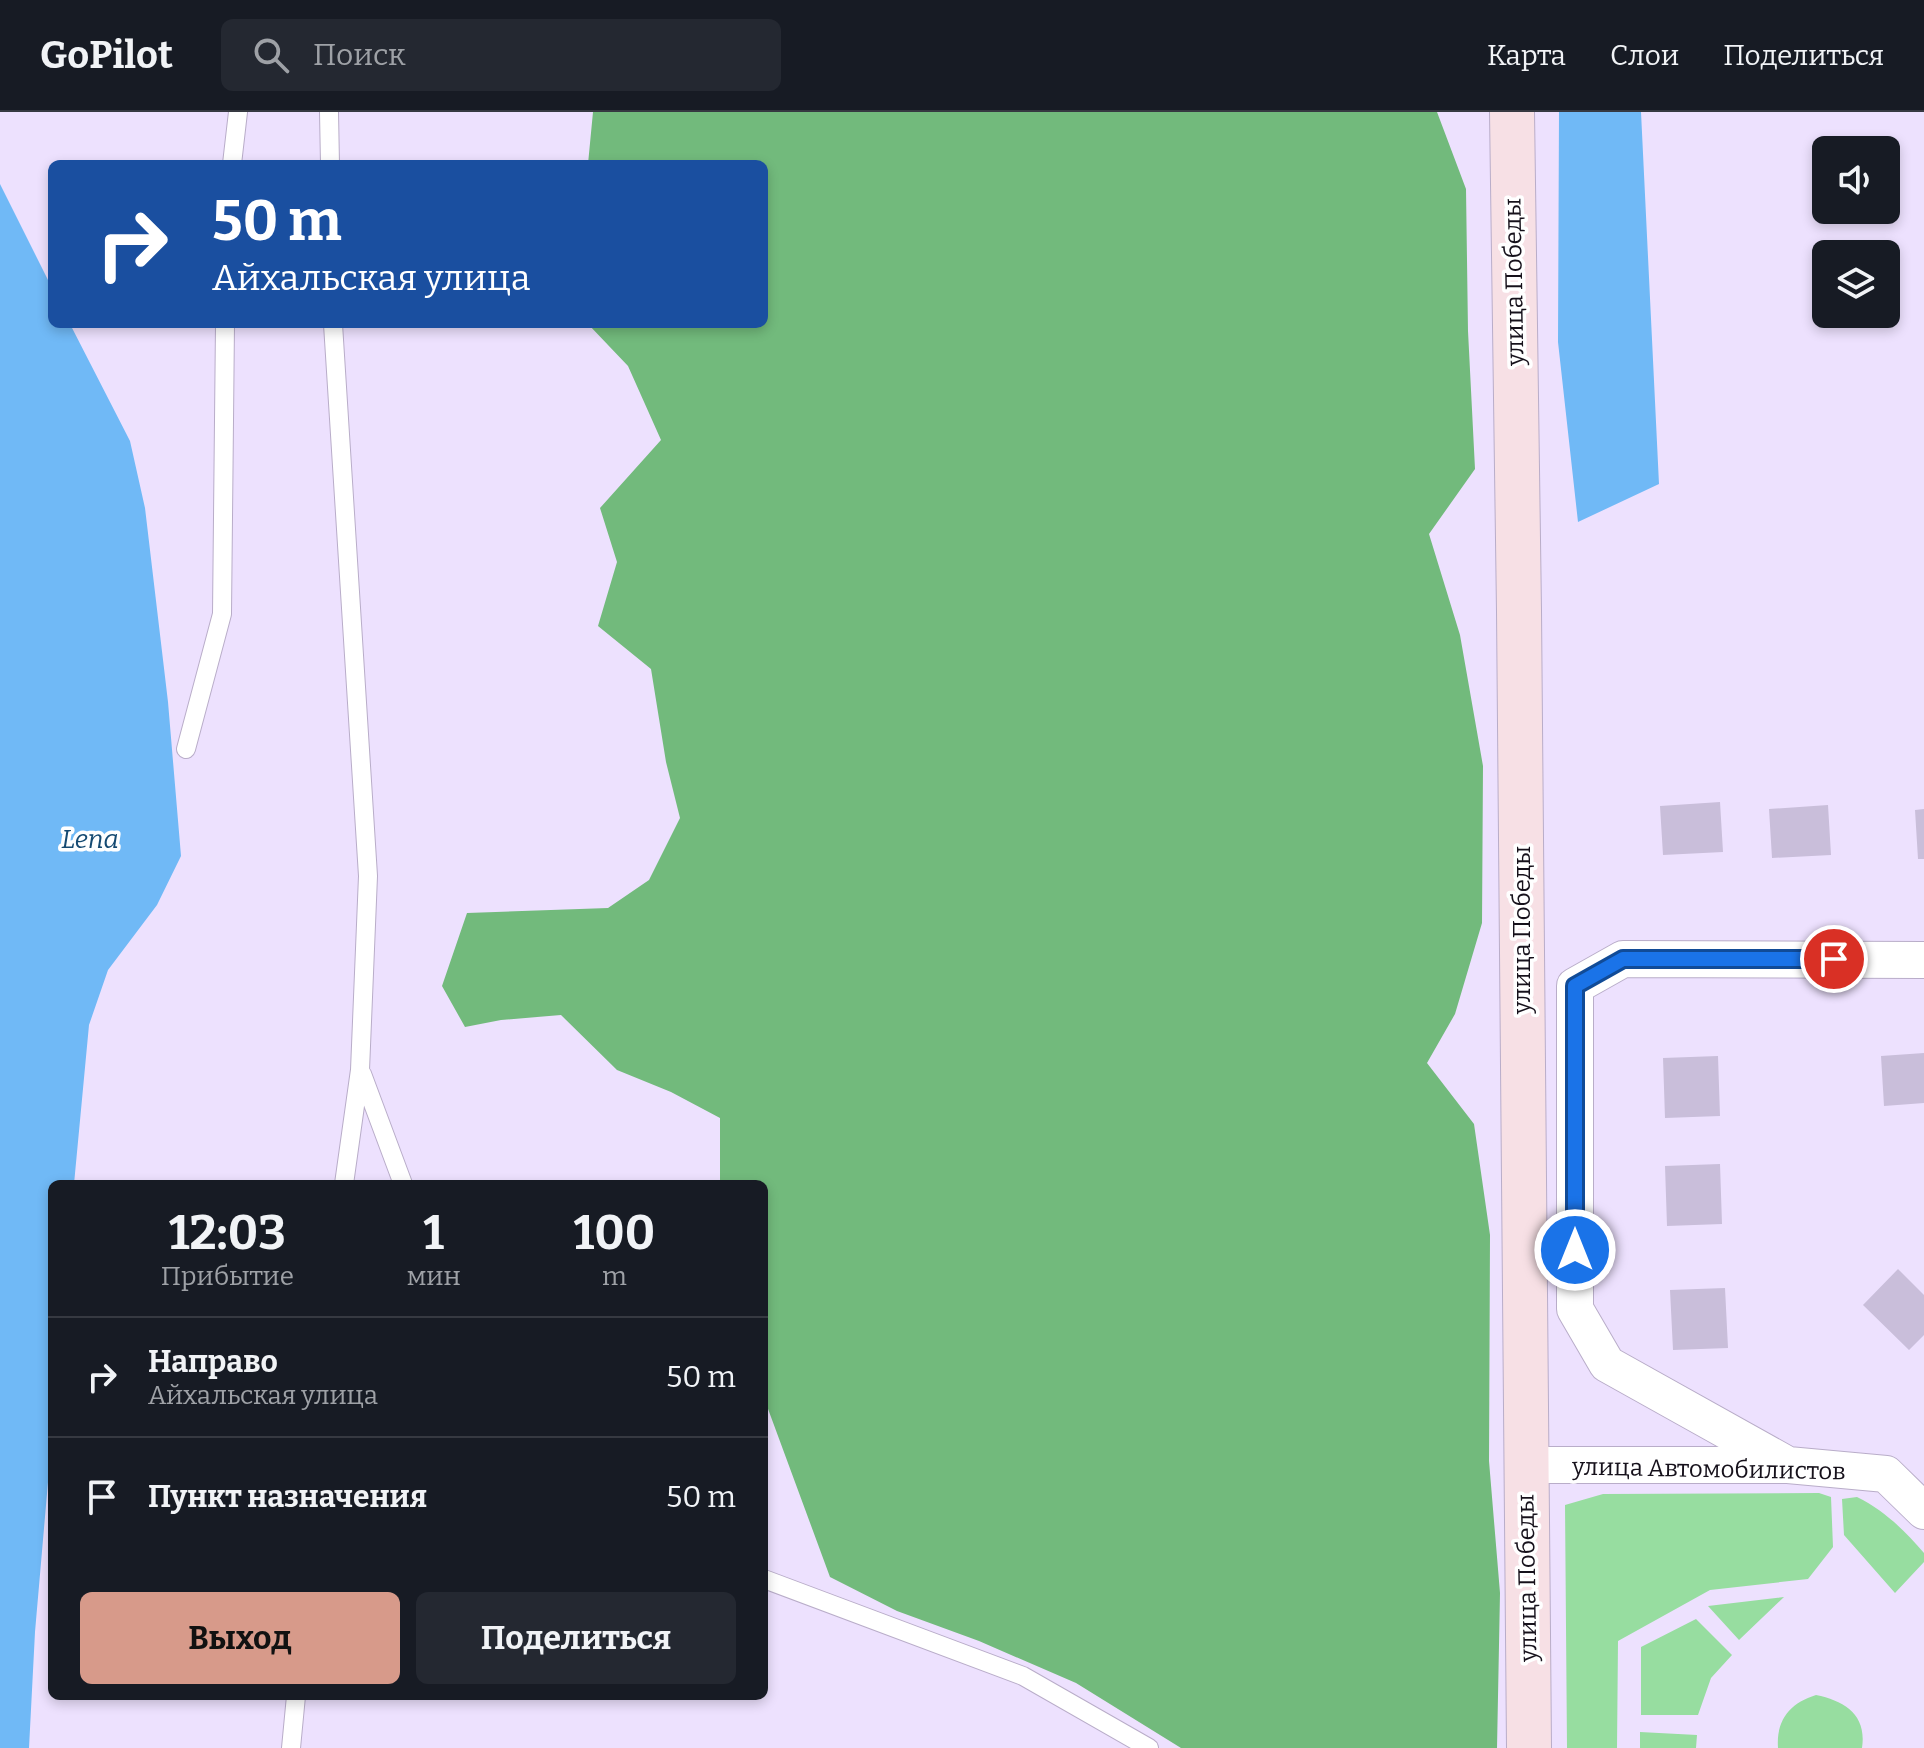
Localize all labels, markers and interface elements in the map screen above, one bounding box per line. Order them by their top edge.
search box [221,19,781,91]
text: GoPilot [40,32,173,78]
icon: search [249,33,293,77]
text: Поиск [313,37,406,73]
text: Карта [1487,39,1566,72]
text: Слои [1610,39,1679,72]
text: Поделиться [1723,39,1884,72]
map controls [1812,136,1900,328]
button: sound [1812,136,1900,224]
text: 50 m [212,188,342,255]
icon: right [80,192,184,296]
street label: улица Победы [1499,198,1529,367]
button: layers [1812,240,1900,328]
text: Айхальская улица [212,256,530,300]
water label: Lena [61,824,119,855]
street label: улица Победы [1508,846,1536,1015]
pin [1800,925,1868,993]
icon: arrive [1812,937,1856,981]
text: 12:03 [169,1204,286,1262]
text: 1 [423,1204,444,1262]
text: 100 [573,1204,655,1262]
position arrow [1533,1208,1617,1292]
text: Прибытие [161,1261,294,1292]
text: мин [407,1261,461,1292]
text: m [602,1261,627,1292]
text: Направо [148,1344,278,1380]
icon: right [80,1355,124,1399]
text: 50 m [666,1359,736,1395]
text: Айхальская улица [148,1380,378,1411]
street label: улица Автомобилистов [1571,1453,1846,1485]
icon: arrive [80,1475,124,1519]
text: Пункт назначения [148,1479,427,1515]
text: 50 m [666,1479,736,1515]
street label: улица Победы [1512,1494,1542,1663]
button: Выход [80,1592,400,1684]
button: Поделиться [416,1592,736,1684]

